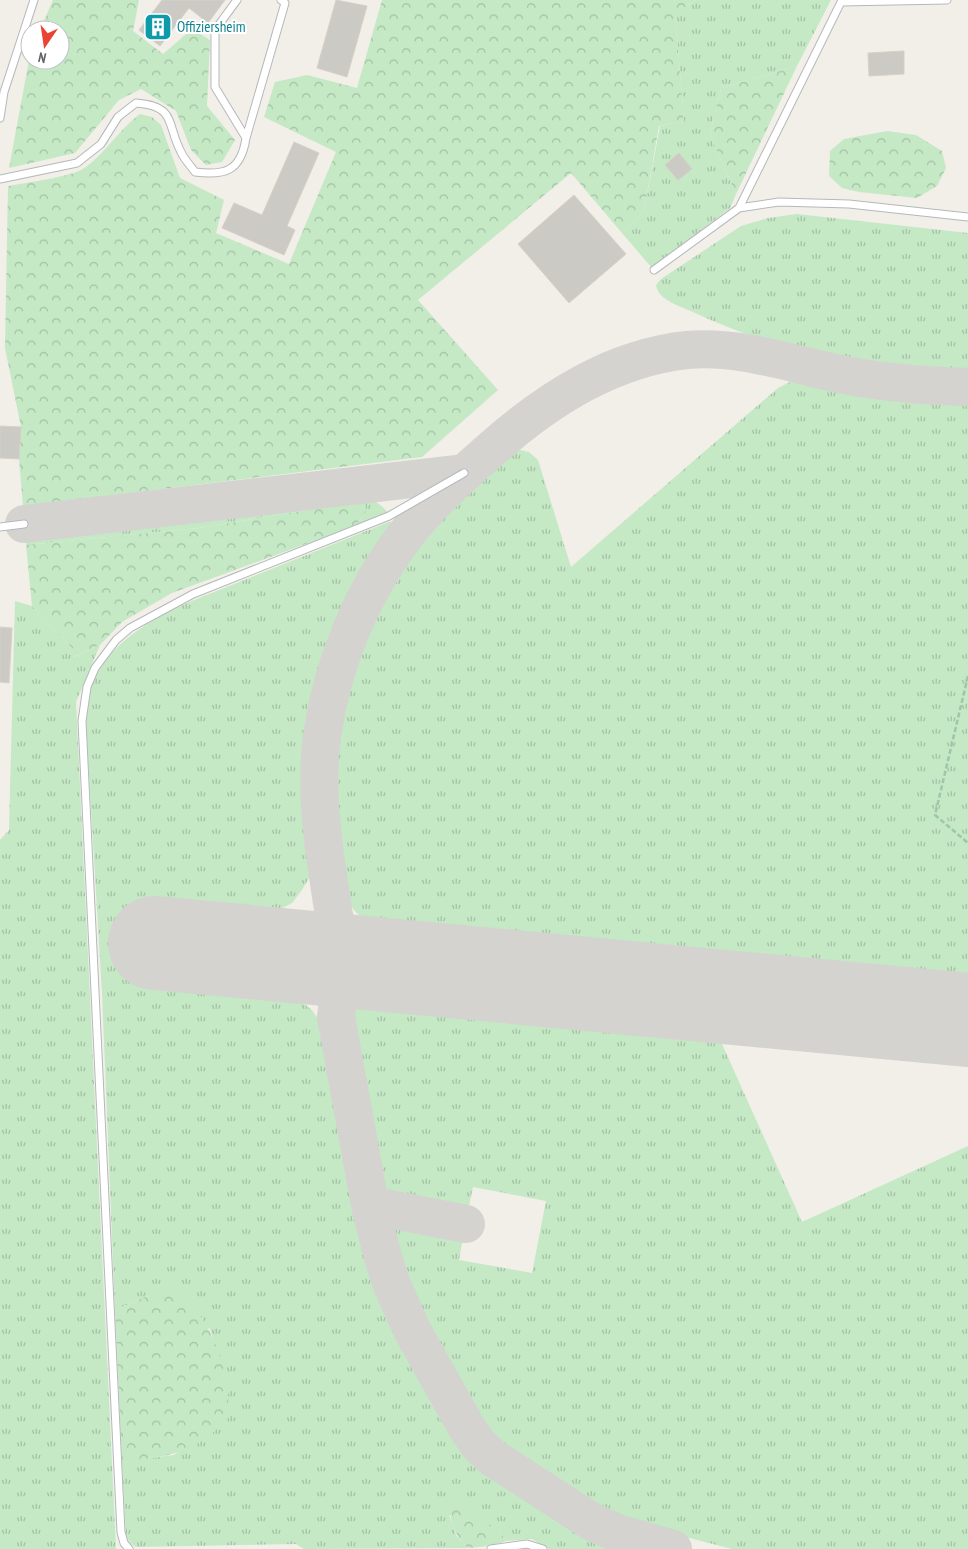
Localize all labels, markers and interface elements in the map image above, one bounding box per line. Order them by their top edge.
building icon: Offiziersheim [143,12,173,42]
place label: Offiziersheim [177,17,246,36]
north arrow [20,20,70,70]
text: N [36,48,48,67]

